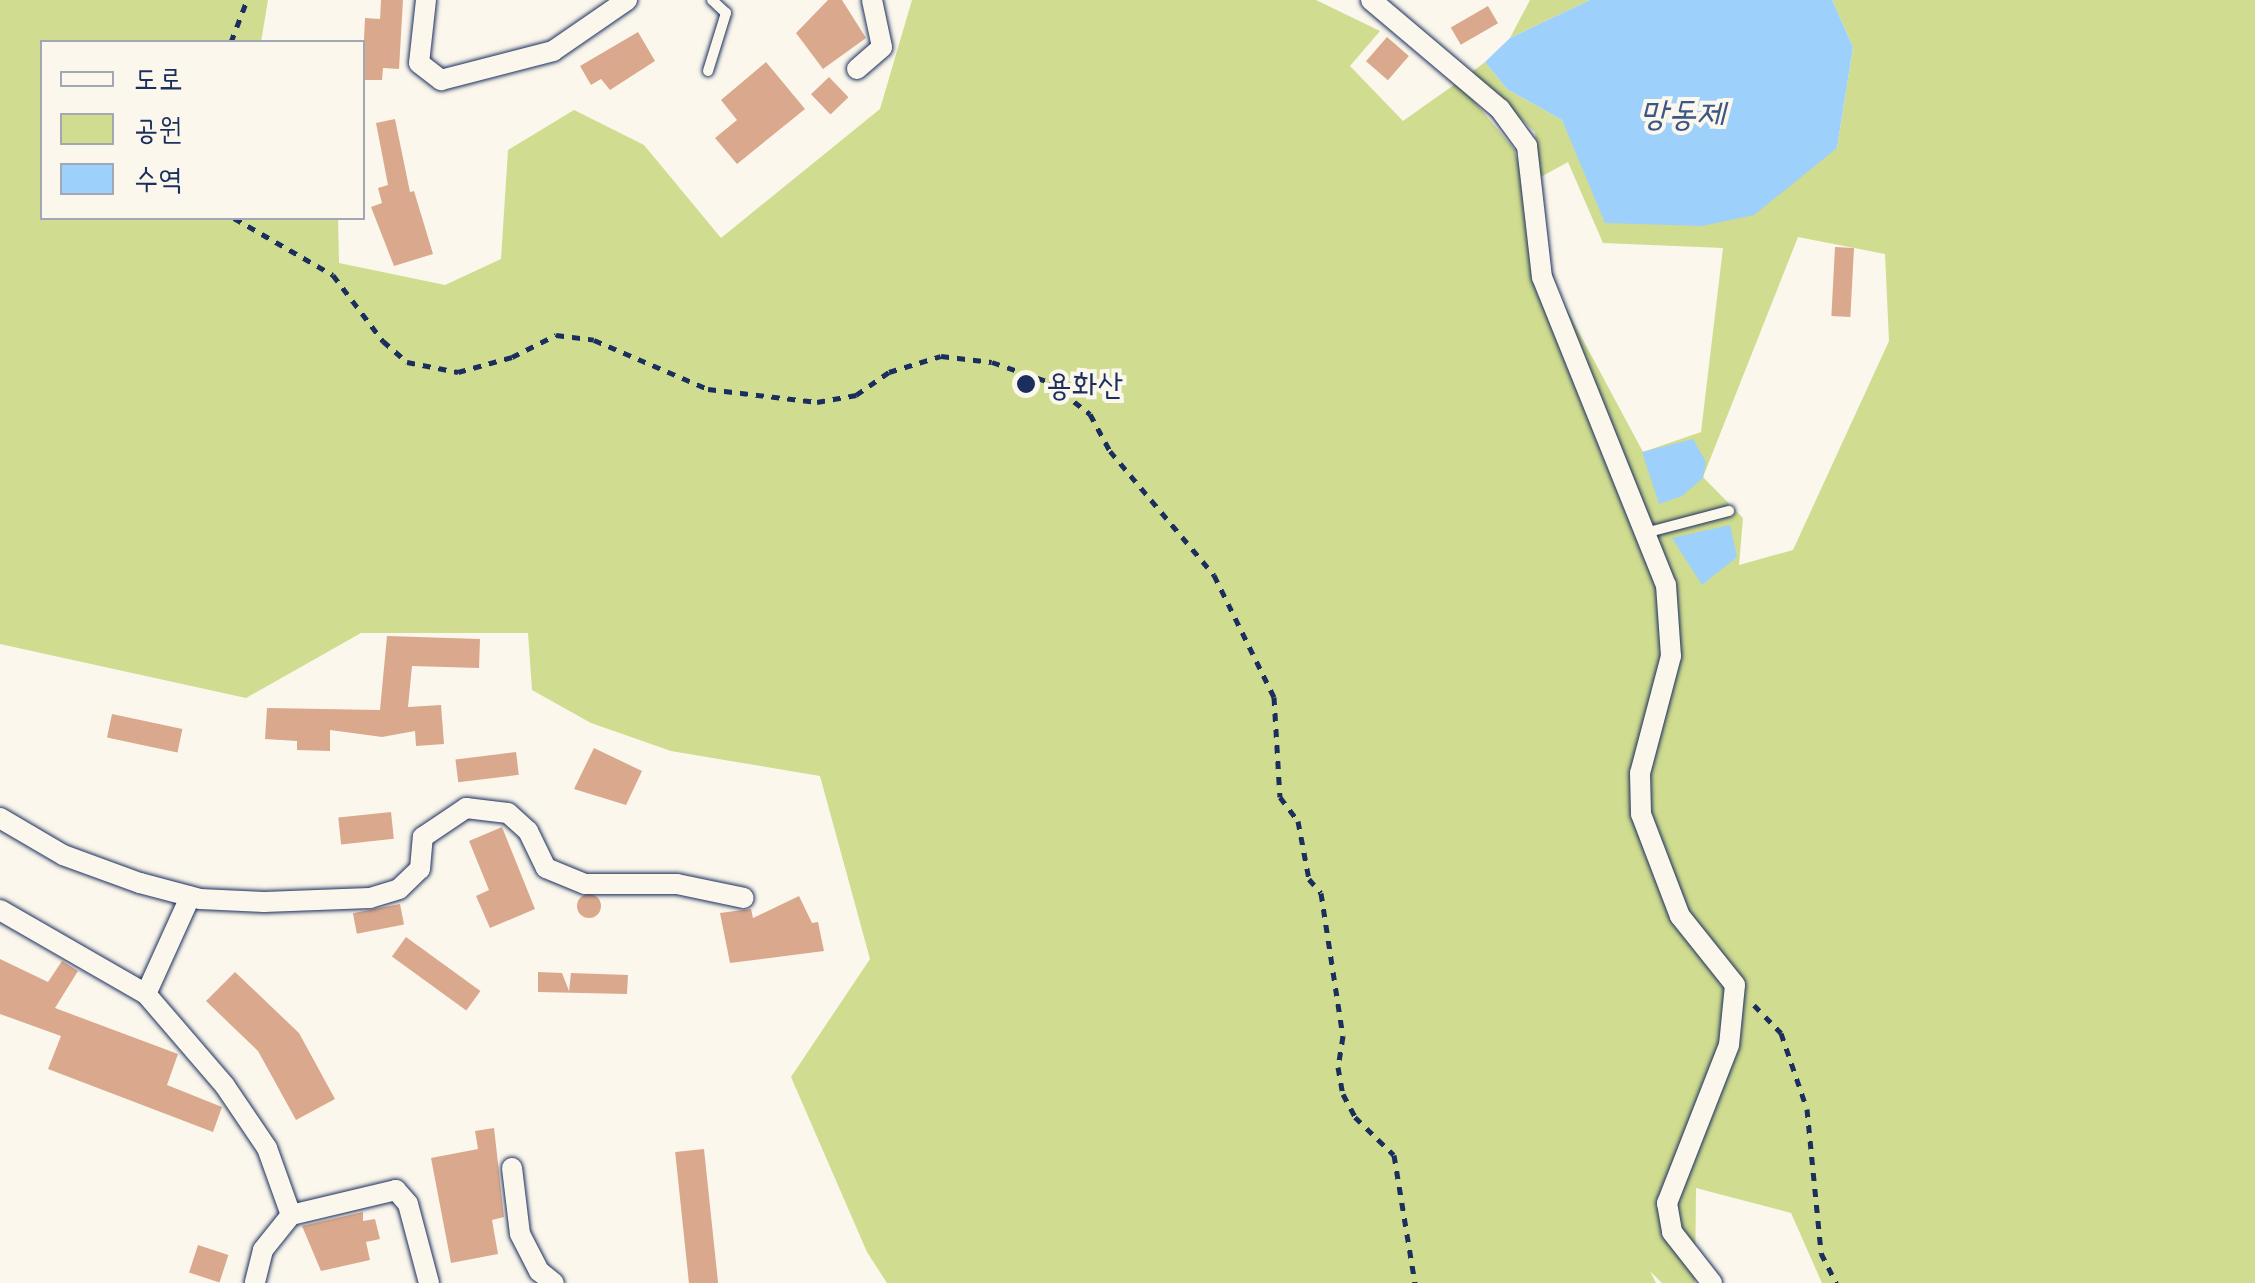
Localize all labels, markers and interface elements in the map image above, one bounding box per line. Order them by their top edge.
legend [40,40,365,220]
text: 도로 [134,59,182,97]
water label: 망동제 [1640,91,1724,133]
text: 공원 [134,109,182,147]
text: 수역 [134,159,182,197]
place label: 용화산 [1046,365,1123,403]
marker: 용화산 [1015,373,1037,395]

